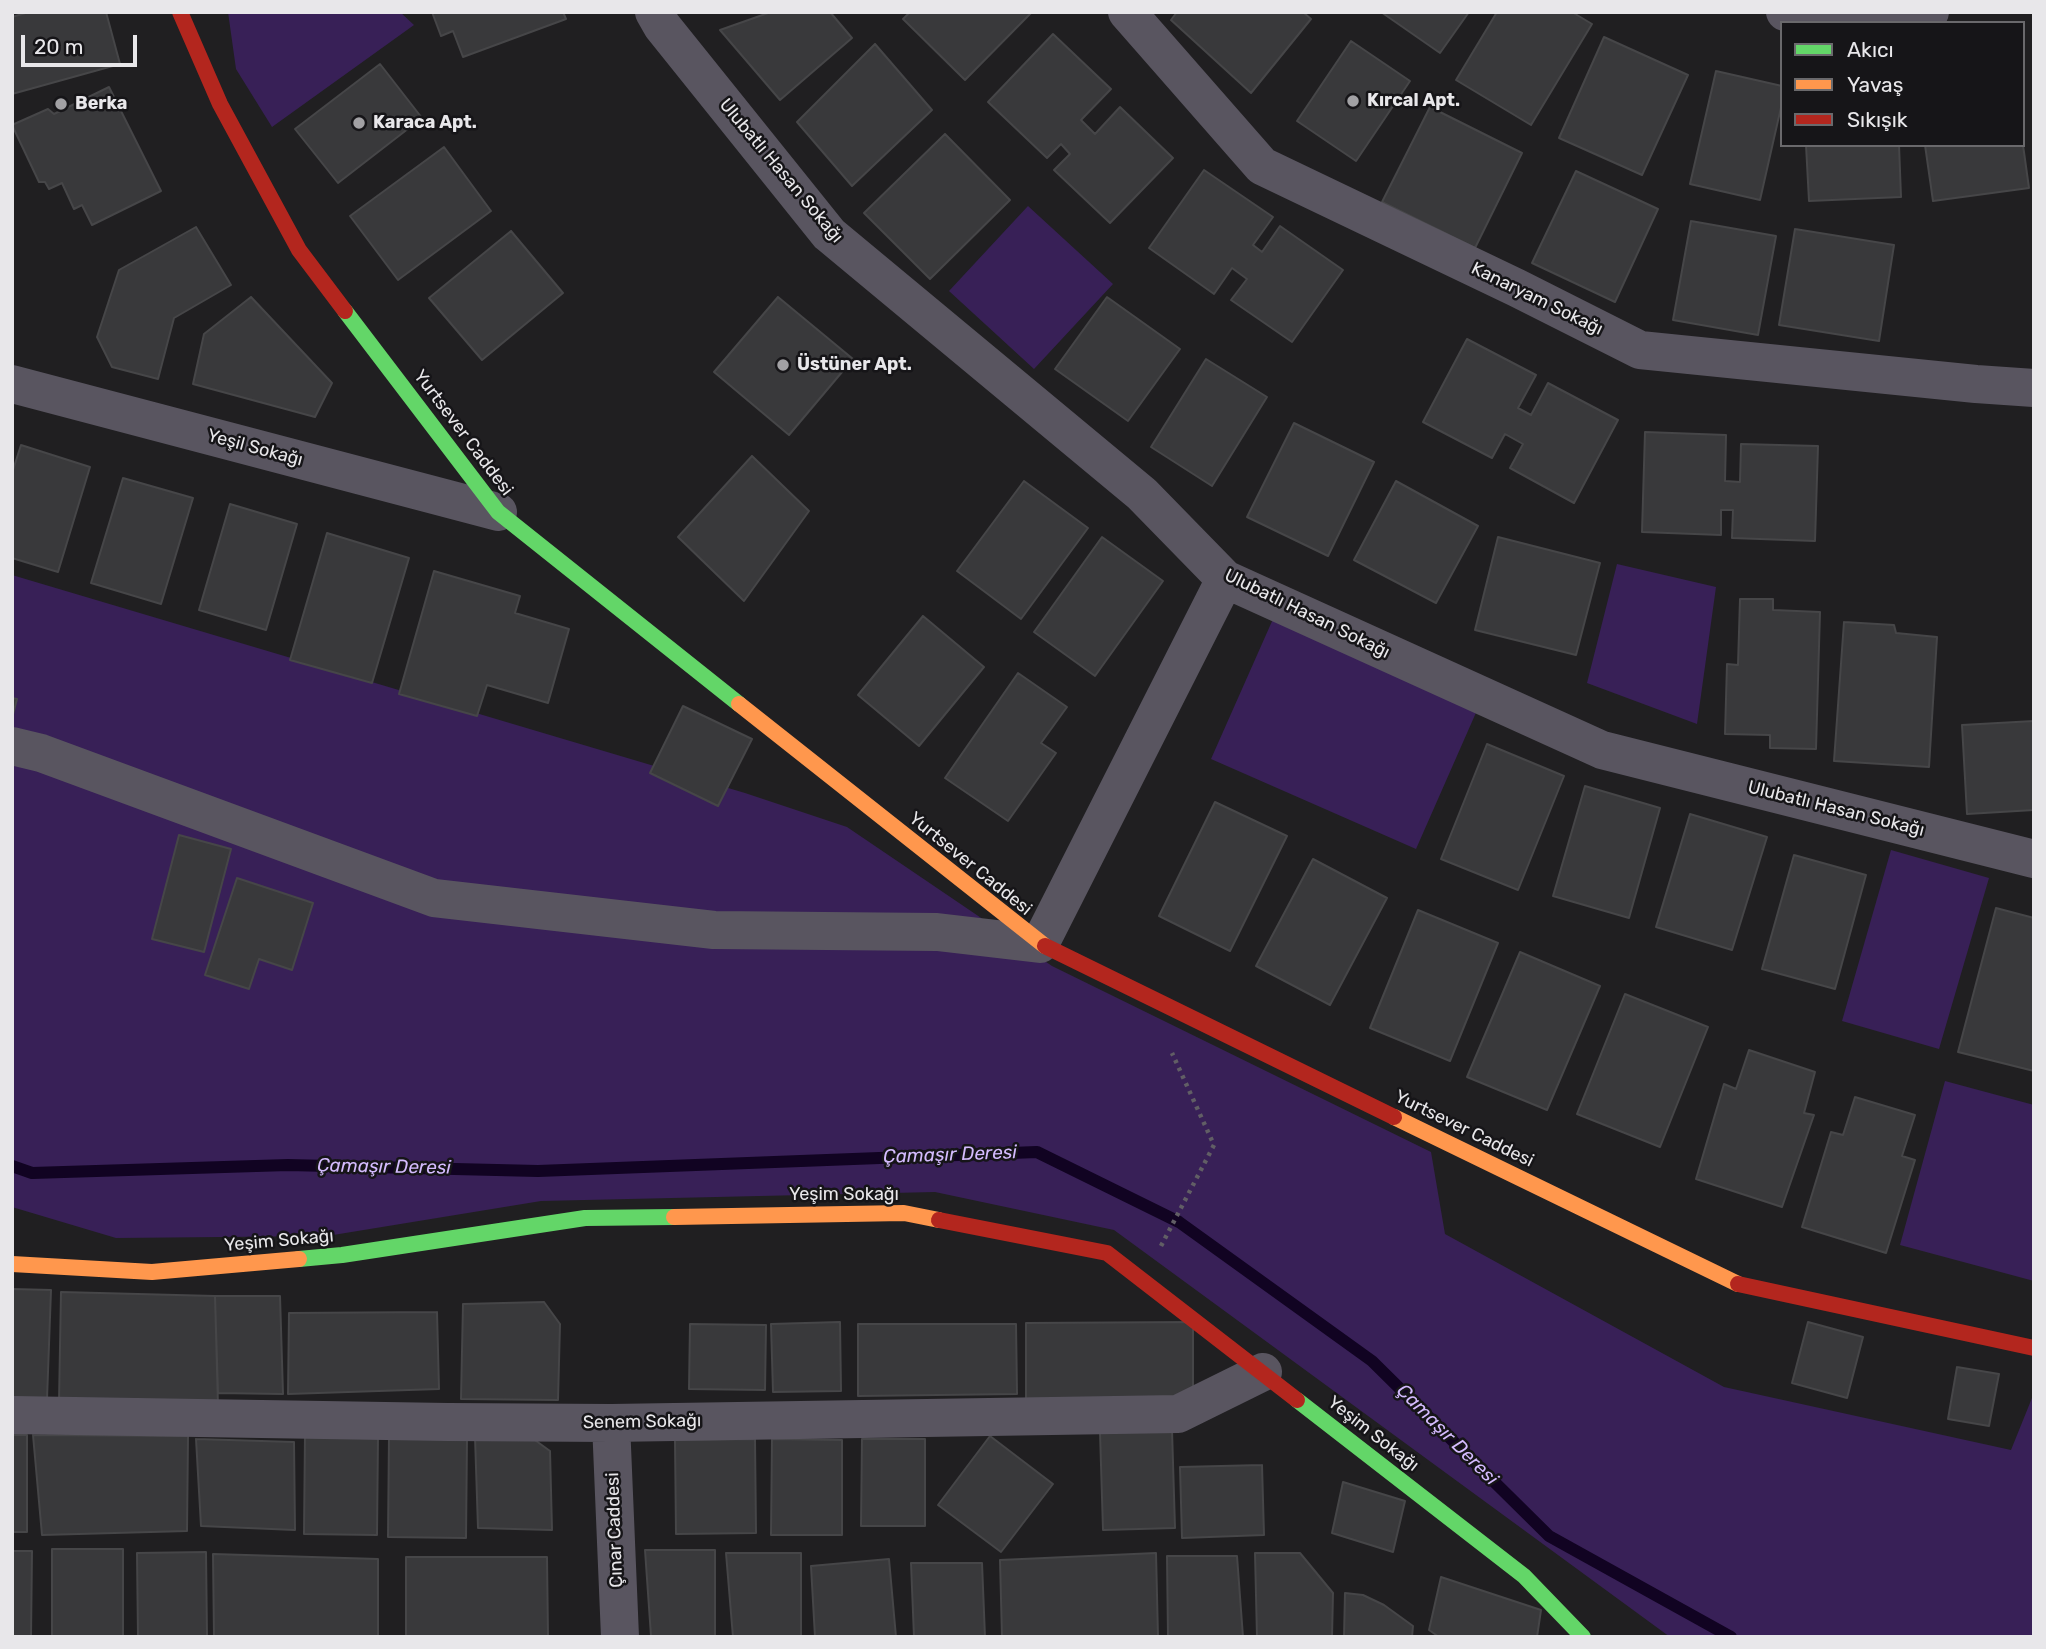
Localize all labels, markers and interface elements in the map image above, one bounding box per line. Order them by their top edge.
scale bar [24,21,140,65]
legend [1780,21,2025,147]
text: 20 m [34,34,83,59]
text: Akıcı [1847,37,1894,62]
text: Yavaş [1847,72,1903,97]
place label: Kırcal Apt. [1367,90,1460,112]
place label: Berka [75,93,127,115]
marker: Kırcal Apt. [1345,93,1361,109]
street label: Ulubatlı Hasan Sokağı [714,95,848,247]
marker: Berka [53,96,69,112]
text: Sıkışık [1847,107,1908,132]
place label: Karaca Apt. [373,112,477,134]
marker: Karaca Apt. [351,115,367,131]
street label: Kanaryam Sokağı [1468,258,1606,340]
place label: Üstüner Apt. [797,354,912,376]
marker: Üstüner Apt. [775,357,791,373]
street label: Yurtsever Caddesi [409,366,517,500]
street label: Yeşil Sokağı [205,425,305,471]
street label: Ulubatlı Hasan Sokağı [1221,565,1393,663]
street label: Ulubatlı Hasan Sokağı [1745,777,1927,841]
street label: Yurtsever Caddesi [904,808,1036,920]
street label: Yurtsever Caddesi [1391,1086,1537,1172]
water label: Çamaşır Deresi [883,1141,1017,1169]
water label: Çamaşır Deresi [317,1154,451,1180]
street label: Yeşim Sokağı [789,1184,899,1206]
street label: Yeşim Sokağı [223,1225,335,1257]
water label: Çamaşır Deresi [1392,1380,1502,1490]
street label: Yeşim Sokağı [1323,1392,1423,1476]
street label: Senem Sokağı [583,1410,701,1434]
street label: Çınar Caddesi [602,1472,628,1588]

